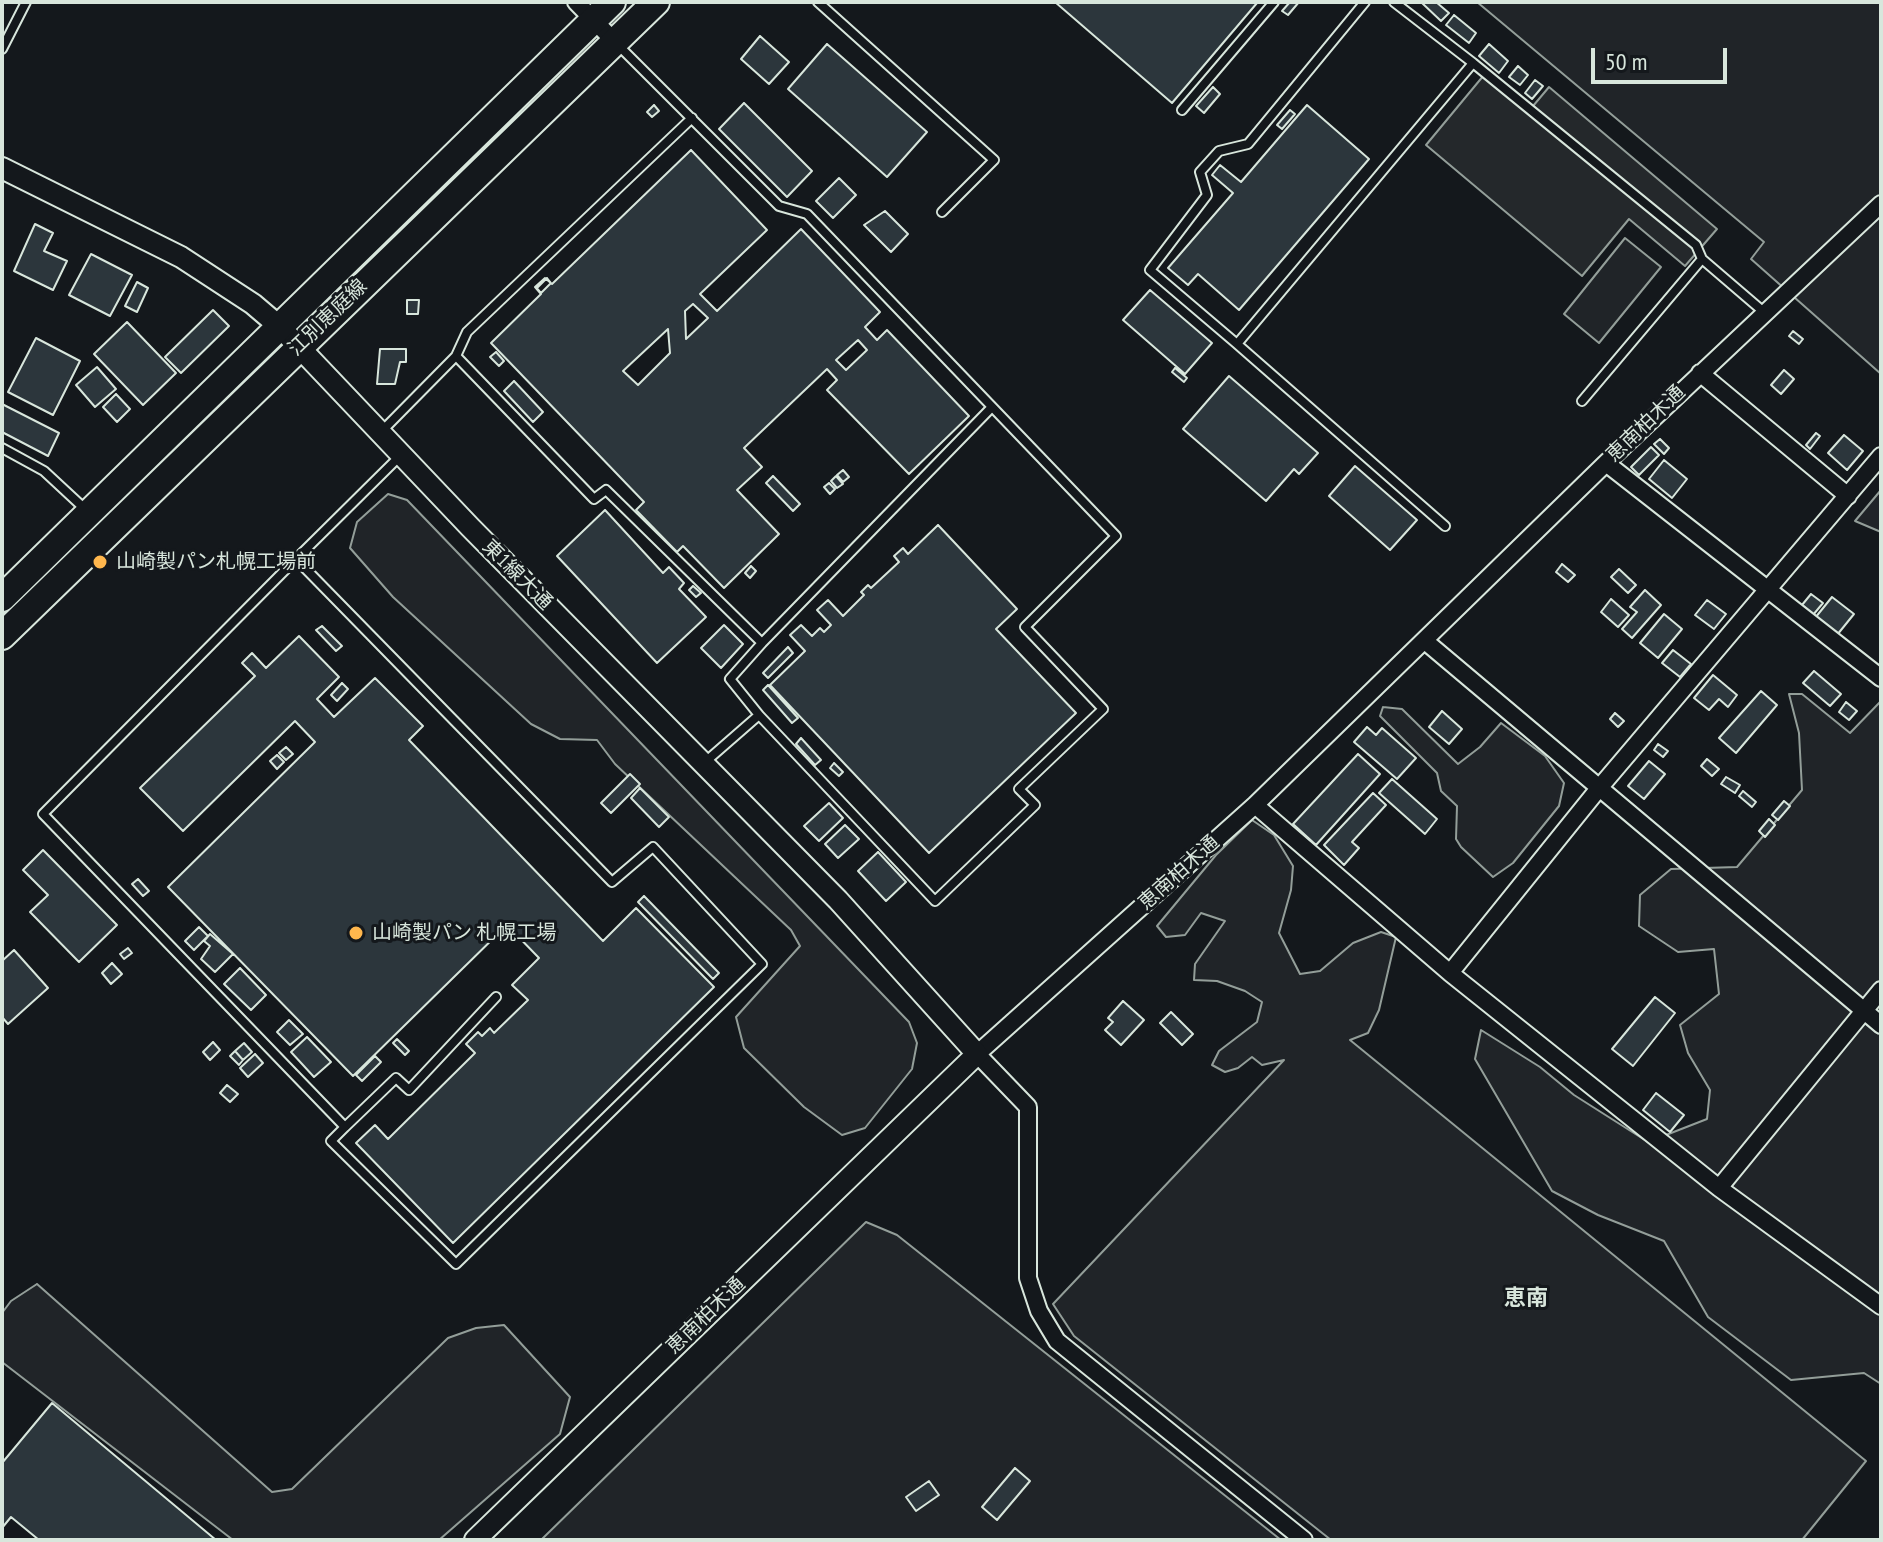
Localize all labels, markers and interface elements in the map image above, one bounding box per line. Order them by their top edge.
scale bar [1595,32,1731,82]
text: 50 m [1605,46,1647,77]
street label: 江別恵庭線 [284,275,372,361]
street label: 恵南柏木通 [1602,381,1690,467]
street label: 東1線大通 [477,535,557,615]
place label: 山崎製パン札幌工場前 [116,550,316,574]
marker: 山崎製パン札幌工場前 [91,553,109,571]
street label: 恵南柏木通 [1134,831,1224,915]
place label: 山崎製パン 札幌工場 [372,921,556,945]
marker: 山崎製パン 札幌工場 [347,924,365,942]
street label: 恵南柏木通 [662,1273,750,1359]
district label: 恵南 [1504,1286,1548,1312]

